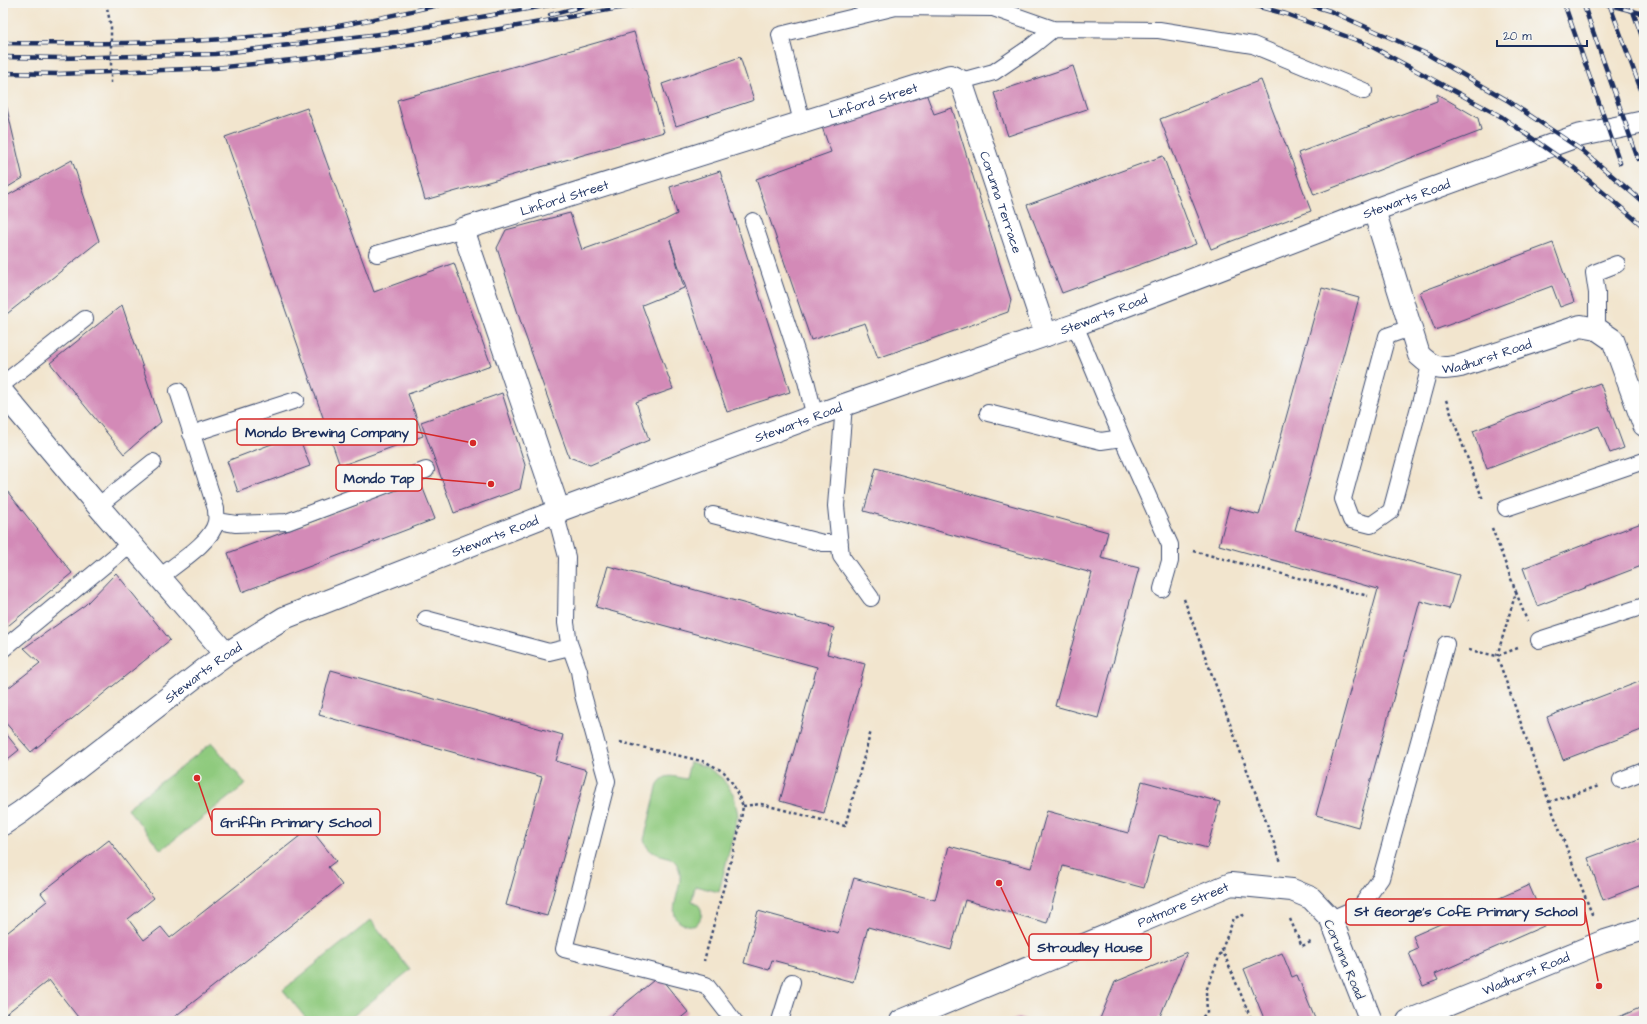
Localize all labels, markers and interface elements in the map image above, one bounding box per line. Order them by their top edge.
scale bar [1497,22,1587,48]
text: 20 m [1503,28,1532,45]
street label: Linford Street [827,78,921,123]
street label: Corunna Terrace [975,149,1026,256]
street label: Stewarts Road [1360,175,1453,224]
street label: Linford Street [518,176,612,220]
street label: Stewarts Road [1058,290,1150,339]
street label: Wadhurst Road [1441,335,1534,378]
street label: Stewarts Road [752,398,845,447]
callout: Mondo Brewing Company [237,419,417,445]
text: Mondo Brewing Company [245,423,409,444]
callout: Mondo Tap [336,465,422,491]
text: Mondo Tap [344,469,415,489]
street label: Stewarts Road [449,511,541,562]
street label: Stewarts Road [161,638,246,707]
callout: Griffin Primary School [212,809,380,835]
text: Griffin Primary School [220,813,373,833]
street label: Patmore Street [1135,878,1232,932]
callout: St George's CofE Primary School [1346,899,1585,925]
text: St George's CofE Primary School [1353,902,1578,923]
street label: Corunna Road [1319,917,1369,1002]
callout: Stroudley House [1029,934,1151,960]
text: Stroudley House [1036,938,1143,958]
street label: Wadhurst Road [1480,948,1573,1000]

